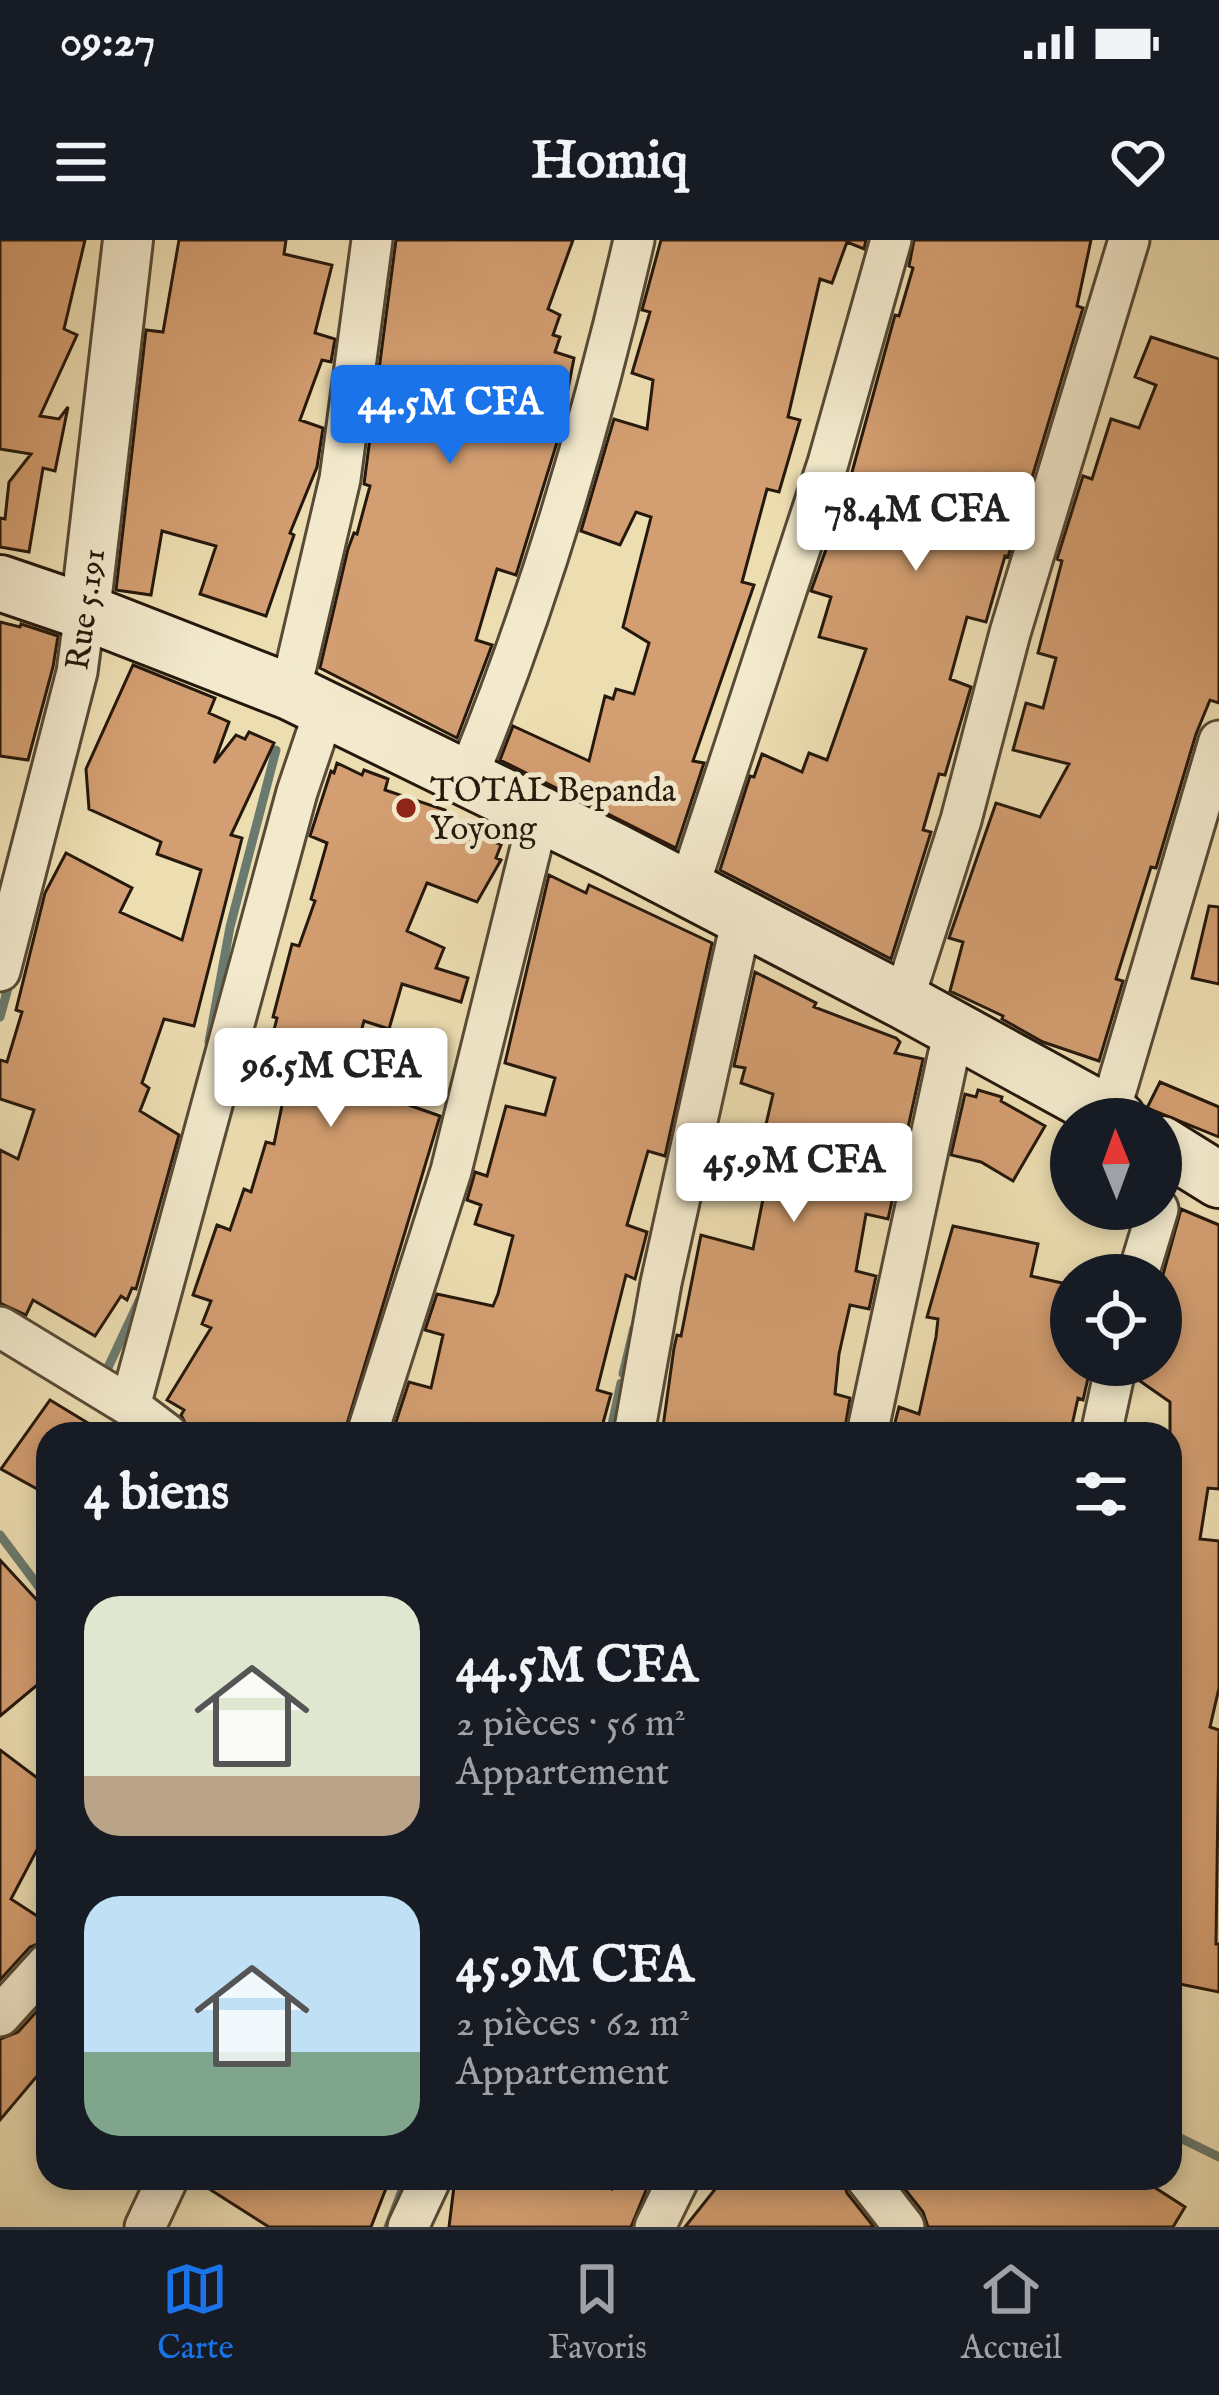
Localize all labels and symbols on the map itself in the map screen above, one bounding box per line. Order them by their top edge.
pin: 44.5M CFA [313,365,587,467]
pin: 78.4M CFA [779,472,1053,574]
street label: Rue 5.191 [58,546,116,673]
place label: TOTAL Bepanda Yoyong [430,771,677,851]
marker: TOTAL Bepanda Yoyong [393,795,419,821]
pin: 96.5M CFA [194,1028,468,1130]
north arrow [1050,1098,1182,1230]
pin: 45.9M CFA [657,1123,931,1225]

